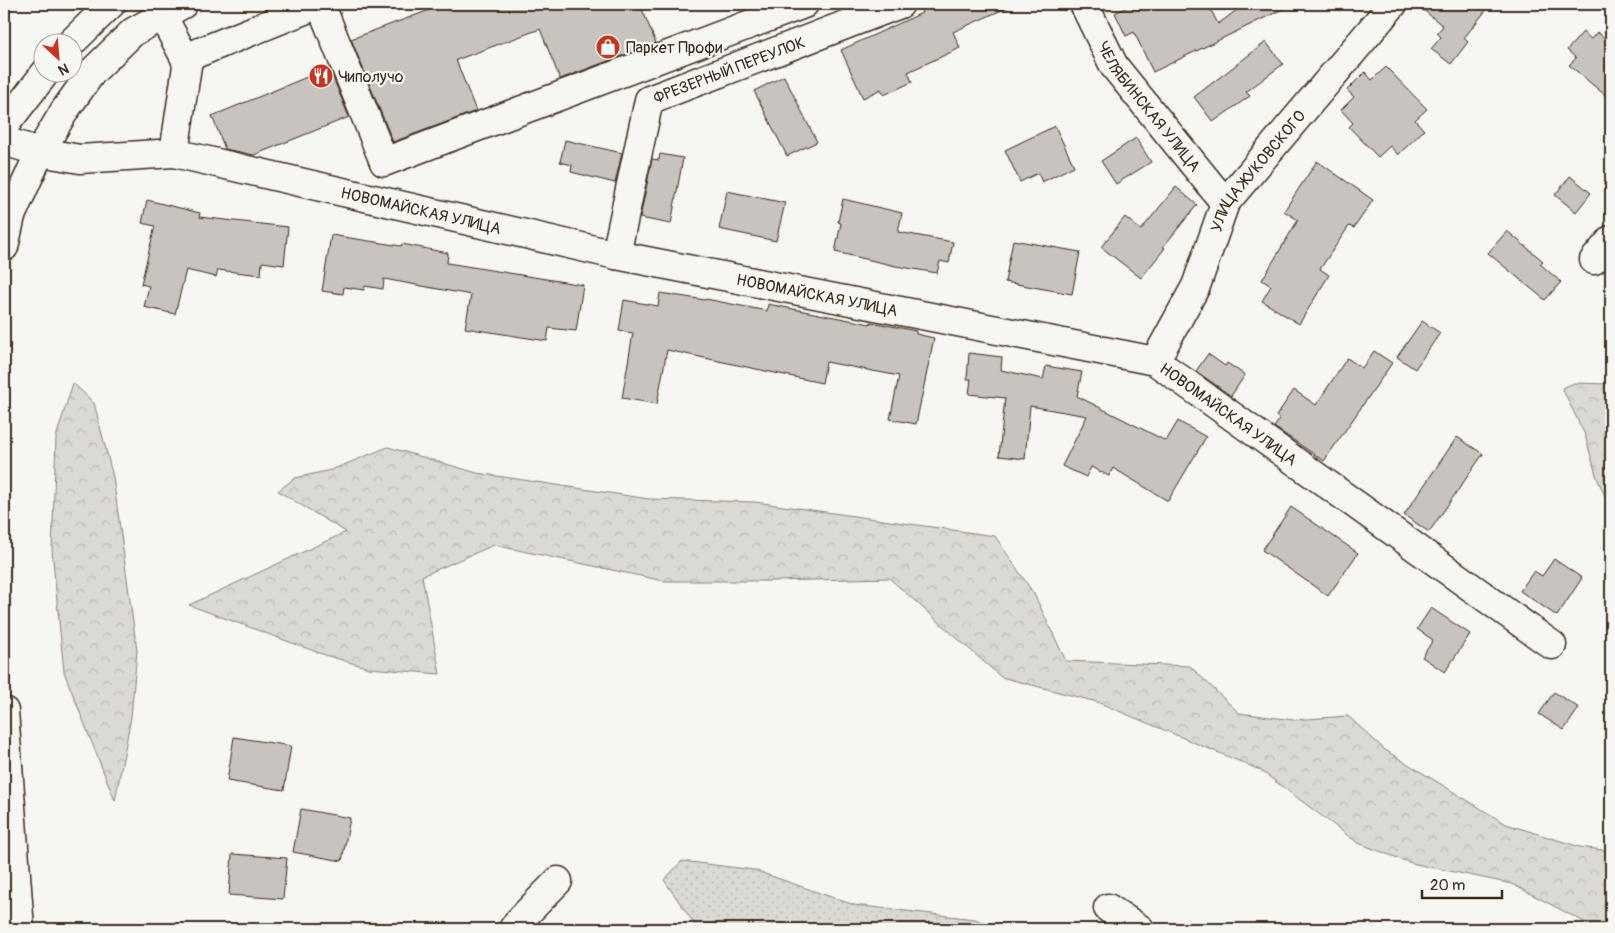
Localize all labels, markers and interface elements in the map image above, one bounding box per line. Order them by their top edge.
north arrow [32,32,82,82]
street label: ФРЕЗЕРНЫЙ ПЕРЕУЛОК [651,32,808,108]
shop icon: Паркет Профи [595,34,621,60]
place label: Паркет Профи [626,38,722,58]
street label: ЧЕЛЯБИНСКАЯ УЛИЦА [1093,38,1204,176]
text: N [55,60,71,79]
restaurant icon: Чиполучо [308,63,334,89]
place label: Чиполучо [338,67,404,87]
street label: УЛИЦА ЖУКОВСКОГО [1207,106,1310,235]
street label: НОВОМАЙСКАЯ УЛИЦА [339,183,503,239]
street label: НОВОМАЙСКАЯ УЛИЦА [735,270,899,321]
street label: НОВОМАЙСКАЯ УЛИЦА [1156,359,1301,470]
scale bar [1422,868,1502,900]
text: 20 m [1430,876,1465,895]

